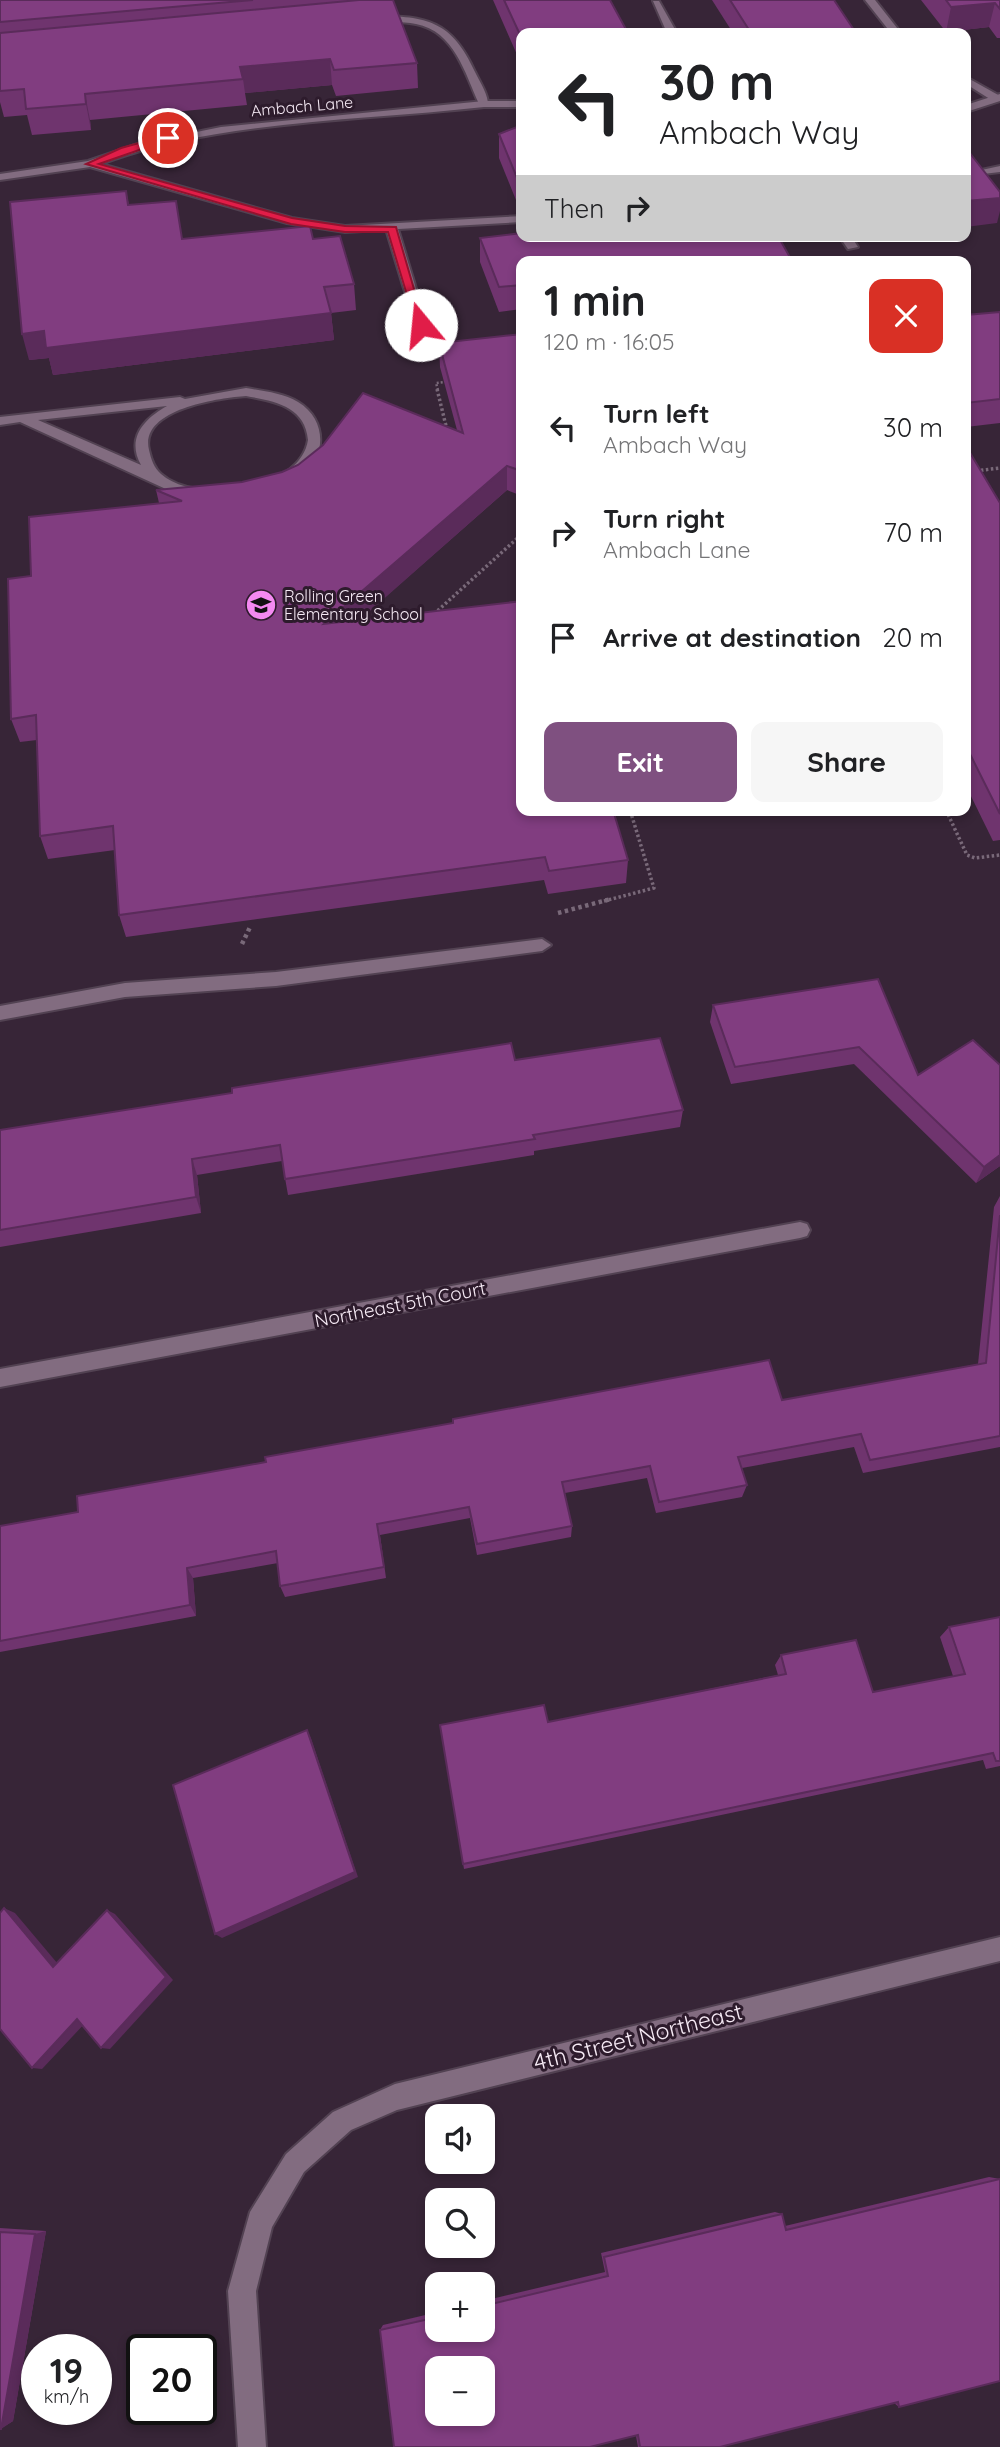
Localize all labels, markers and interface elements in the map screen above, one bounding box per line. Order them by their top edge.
text: 30 m [659,51,774,112]
icon: left [544,56,635,147]
street label: Ambach Lane [250,92,354,120]
pin [138,108,198,168]
text: Ambach Way [659,112,859,152]
icon: arrive [149,119,187,157]
icon: right [618,189,656,227]
text: Then [544,192,604,225]
text: 1 min [544,274,646,327]
button: close [869,279,943,353]
position arrow [384,288,458,362]
text: 120 m · 16:05 [544,327,675,356]
text: Turn left [603,397,710,430]
icon: left [544,409,582,447]
text: 30 m [883,411,943,444]
text: Ambach Way [603,430,747,459]
text: Turn right [603,502,725,535]
icon: right [544,514,582,552]
text: 70 m [883,516,943,549]
text: Ambach Lane [603,535,750,564]
place label: Rolling Green Elementary School [284,586,423,624]
school or university icon: Rolling Green Elementary School [244,588,278,622]
icon: arrive [544,619,582,657]
text: Arrive at destination [603,621,861,654]
text: 20 m [882,621,943,654]
button: Exit [544,722,737,802]
button: Share [751,722,943,802]
street label: Northeast 5th Court [312,1276,488,1332]
street label: 4th Street Northeast [530,1996,746,2077]
map controls [425,2104,495,2426]
button: sound [425,2104,495,2174]
button: search [425,2188,495,2258]
button: + [425,2272,495,2342]
speed limit sign: 20 [126,2334,217,2425]
text: 19 [50,2348,83,2392]
button: − [425,2356,495,2426]
text: km/h [44,2385,89,2408]

